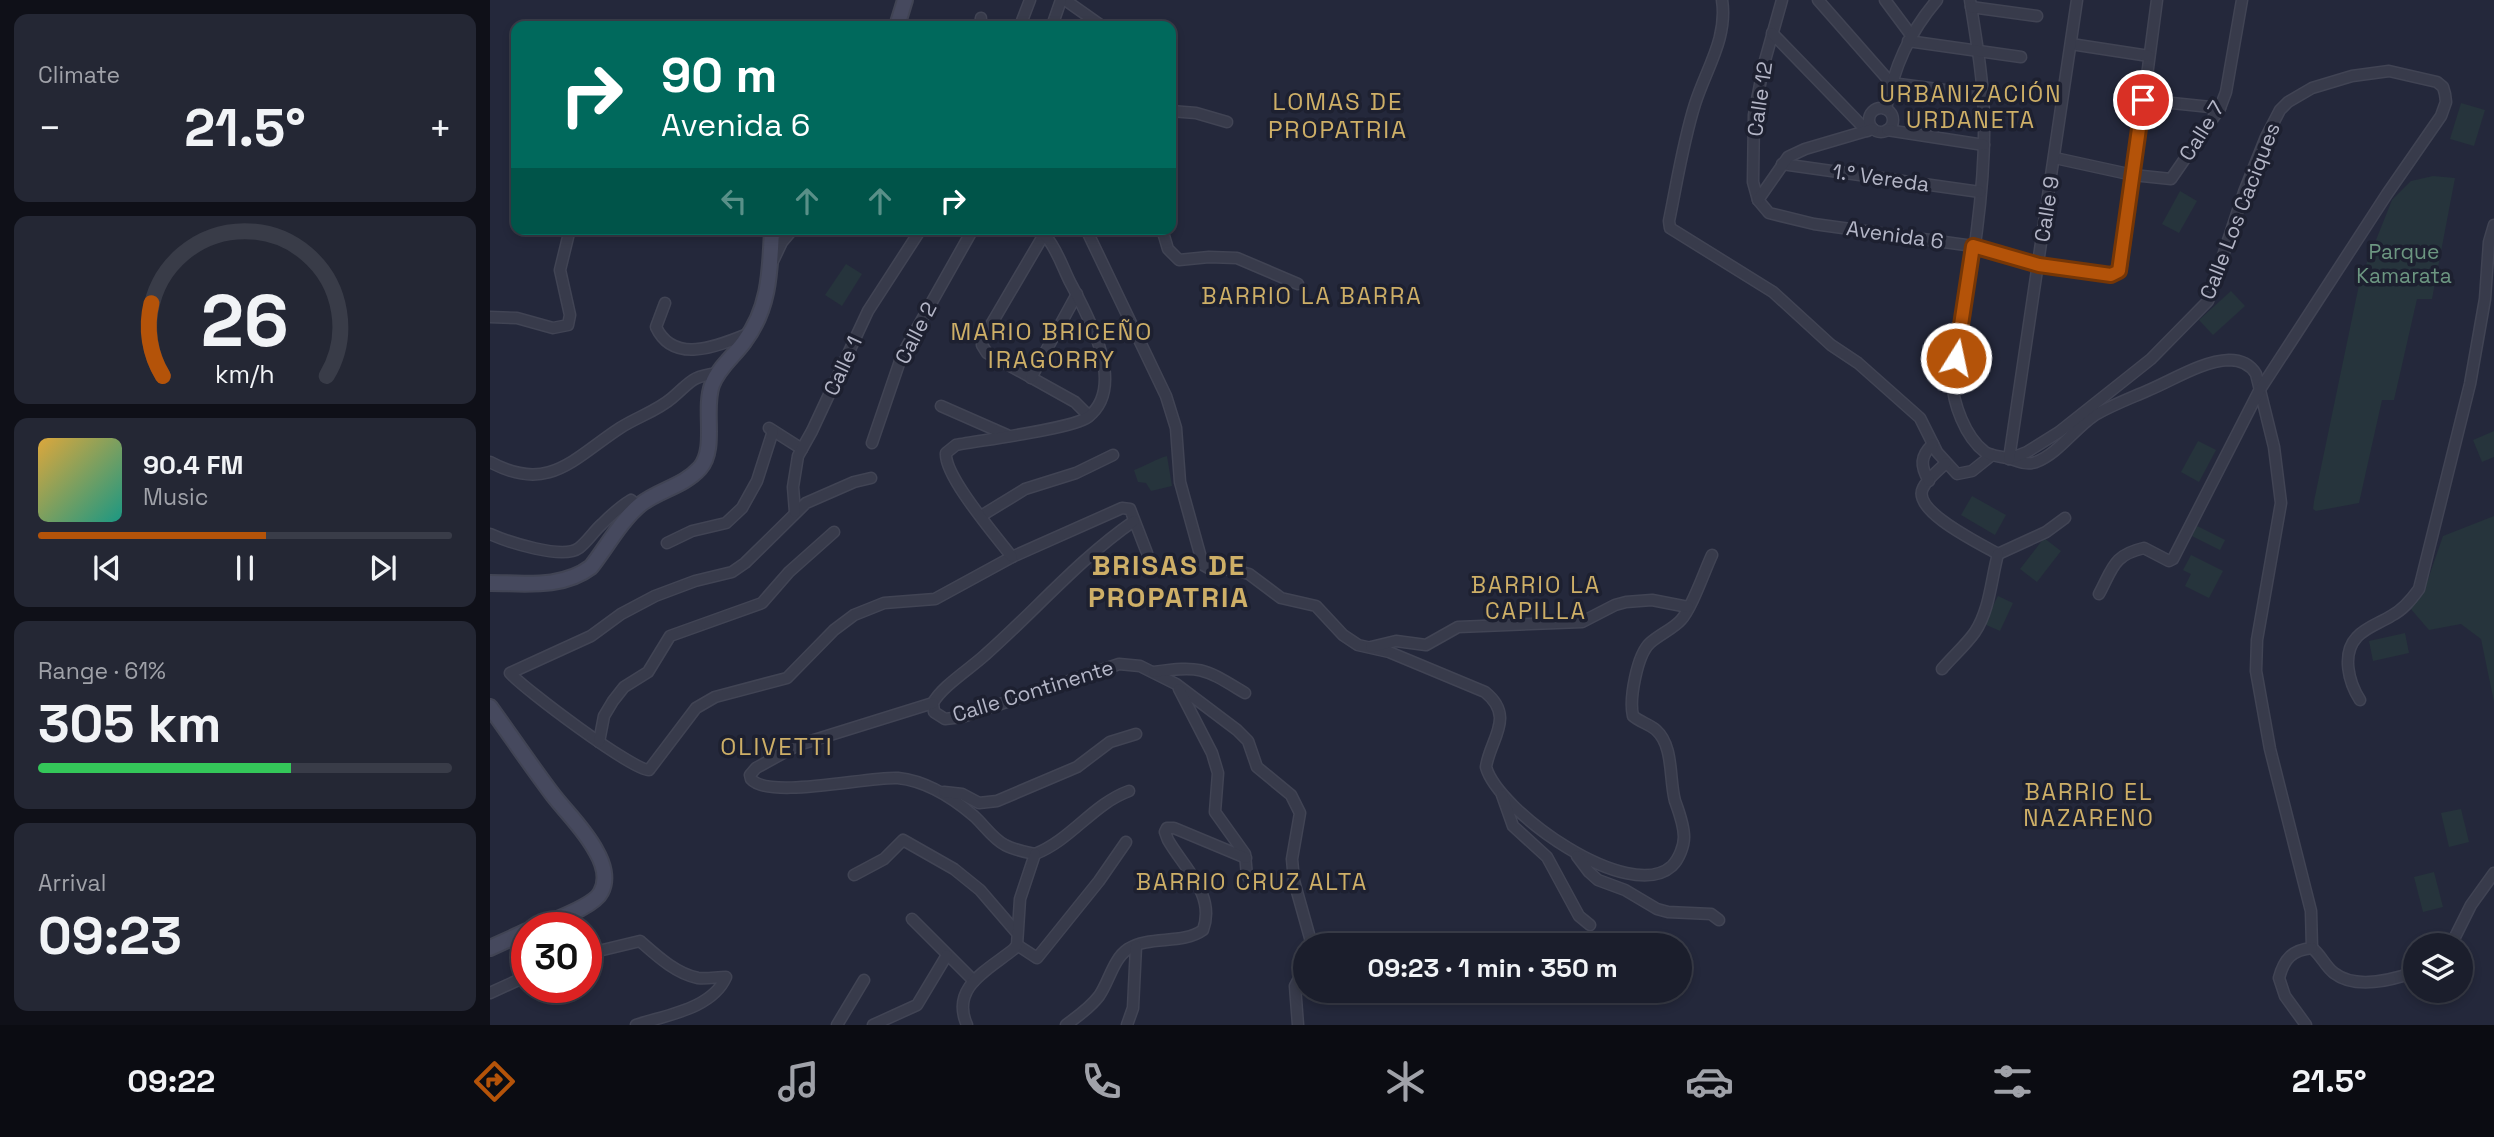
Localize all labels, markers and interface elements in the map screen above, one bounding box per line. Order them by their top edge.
text: 90 m [661,44,777,106]
icon: right [546,49,637,140]
text: Climate [38,60,120,90]
street label: Calle 12 [1741,60,1778,138]
pin [2113,70,2173,130]
district label: URBANIZACIÓN URDANETA [1880,79,2062,135]
icon: arrive [2124,81,2162,119]
district label: LOMAS DE PROPATRIA [1268,86,1408,145]
text: 21.5° [184,95,306,161]
street label: Calle 7 [2173,96,2230,166]
text: − [38,104,62,152]
text: + [428,104,452,152]
text: Avenida 6 [661,105,810,145]
street label: Calle Los Caciques [2193,119,2286,303]
street label: 1.° Vereda [1831,157,1931,198]
street label: Calle 9 [2028,174,2065,244]
icon: left [715,182,753,220]
icon: ahead [788,182,826,220]
icon: ahead [861,182,899,220]
icon: right [934,182,972,220]
street label: Avenida 6 [1845,214,1945,255]
park label: Parque Kamarata [2356,238,2452,289]
text: 26 [201,275,289,368]
district label: BARRIO LA BARRA [1201,281,1423,311]
street label: Calle 2 [888,297,943,368]
district label: MARIO BRICEÑO IRAGORRY [951,316,1153,375]
position arrow [1919,321,1993,395]
street label: Calle 1 [817,332,868,400]
text: km/h [215,358,275,390]
text: 90.4 FM [143,448,243,482]
text: Music [143,482,208,512]
district label: BRISAS DE PROPATRIA [1088,547,1250,615]
icon: previous [88,549,126,587]
icon: pause [226,549,264,587]
icon: next [364,549,402,587]
district label: BARRIO LA CAPILLA [1471,570,1601,626]
street label: Calle Continente [949,653,1117,728]
text: Range · 61% [38,656,166,686]
text: 305 km [38,691,221,757]
district label: OLIVETTI [720,731,834,762]
district label: BARRIO EL NAZARENO [2023,777,2155,833]
district label: BARRIO CRUZ ALTA [1136,867,1368,897]
text: Arrival [38,868,106,898]
text: 09:23 [38,903,182,969]
speed limit sign: 30 [511,912,602,1003]
map controls [2403,933,2473,1003]
button: layers [2403,933,2473,1003]
text: 09:23 · 1 min · 350 m [1367,951,1618,985]
icon: directions [470,1057,519,1106]
icon: music [774,1057,823,1106]
icon: phone [1077,1057,1126,1106]
icon: climate [1381,1057,1430,1106]
icon: car [1685,1057,1734,1106]
icon: filters [1988,1057,2037,1106]
text: 09:22 [127,1061,215,1101]
text: 21.5° [2292,1061,2367,1101]

